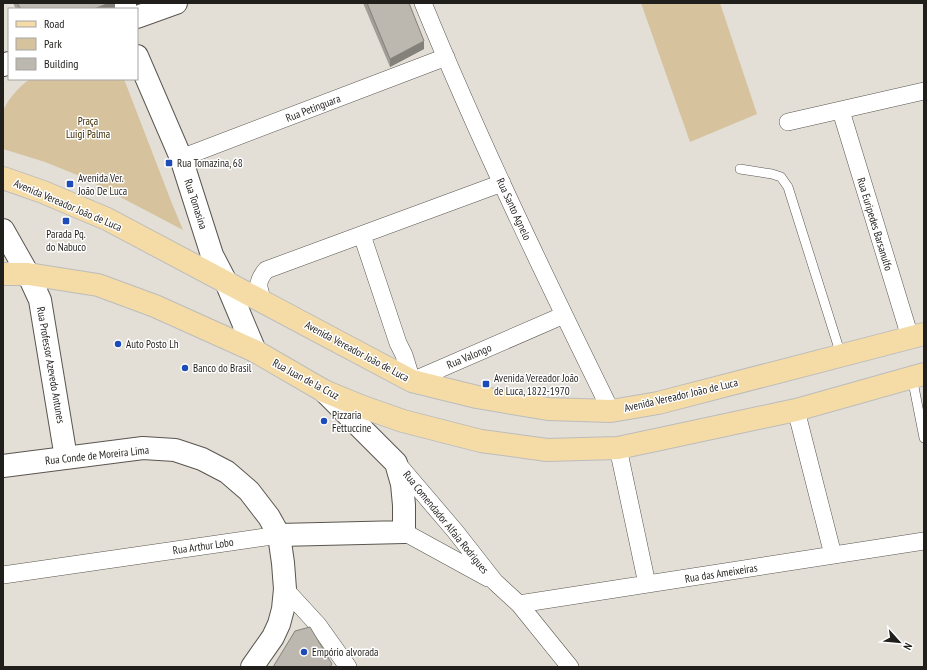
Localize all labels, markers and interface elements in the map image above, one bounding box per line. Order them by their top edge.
legend [8,8,138,80]
text: Road [44,16,64,31]
text: Park [44,36,62,51]
text: Building [44,56,79,71]
street label: Rua Petinguara [284,91,342,125]
park label: Praça Luigi Palma [66,114,110,141]
place label: Rua Tomazina, 68 [177,156,243,170]
marker: Rua Tomazina, 68 [164,158,174,168]
place label: Avenida Ver. João De Luca [77,171,127,198]
street label: Avenida Vereador João de Luca [12,176,124,234]
street label: Rua Santo Agnelo [494,176,535,243]
street label: Rua Euripedes Barsanulfo [854,176,896,273]
street label: Rua Tomasina [181,177,211,231]
marker: Avenida Ver. João De Luca [65,179,75,189]
marker: Parada Pq. do Nabuco [61,216,71,226]
place label: Parada Pq. do Nabuco [46,227,86,254]
street label: Rua Professor Azevedo Antunes [34,306,68,425]
street label: Avenida Vereador João de Luca [302,318,412,384]
place label: Auto Posto Lh [126,337,179,351]
marker: Auto Posto Lh [113,339,123,349]
street label: Rua Valongo [445,340,494,372]
street label: Rua Juan de la Cruz [270,356,342,402]
place label: Banco do Brasil [193,361,252,375]
marker: Banco do Brasil [180,363,190,373]
place label: Avenida Vereador João de Luca, 1822-1970 [494,371,579,398]
street label: Avenida Vereador João de Luca [623,375,739,415]
marker: Avenida Vereador João de Luca, 1822-1970 [481,379,491,389]
place label: Pizzaria Fettuccine [332,408,372,435]
marker: Pizzaria Fettuccine [319,416,329,426]
street label: Rua Conde de Moreira Lima [44,443,150,467]
street label: Rua Comendador Alfaia Rodrigues [400,468,492,576]
street label: Rua Arthur Lobo [172,535,235,557]
street label: Rua das Ameixeiras [684,560,759,586]
north arrow [879,622,919,662]
text: N [900,641,915,652]
place label: Empório alvorada [312,645,378,659]
marker: Empório alvorada [299,647,309,657]

